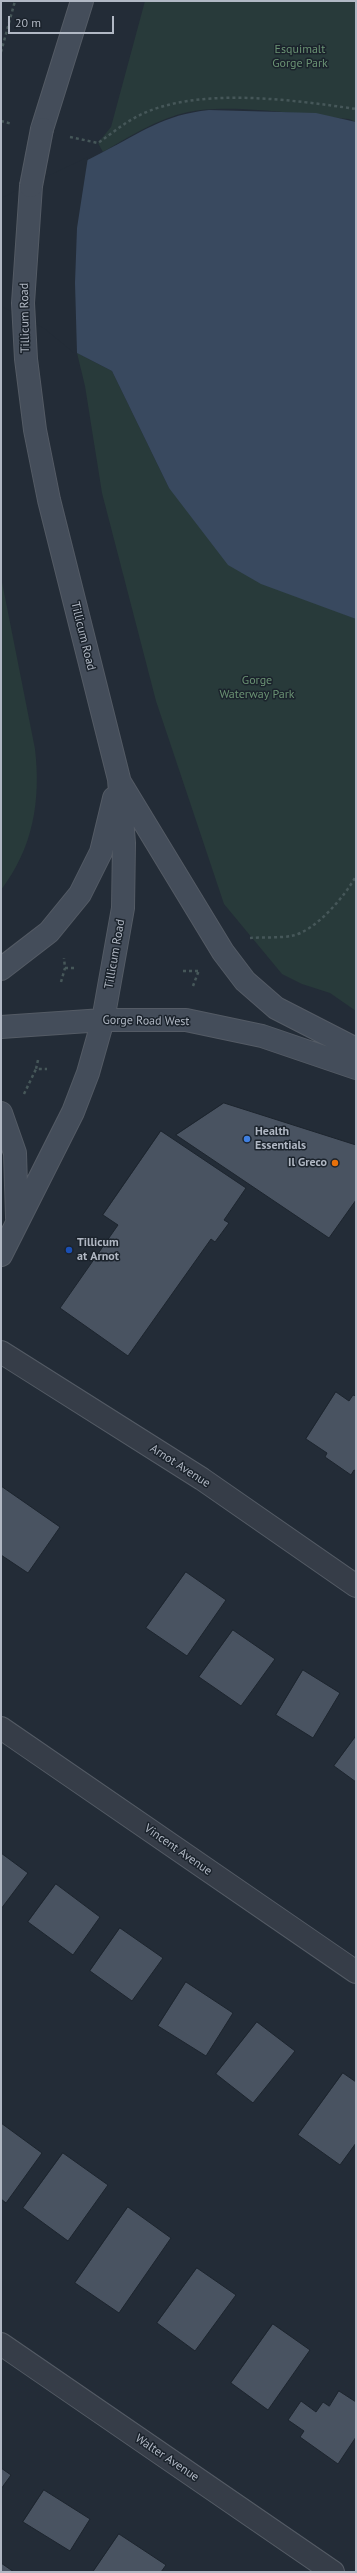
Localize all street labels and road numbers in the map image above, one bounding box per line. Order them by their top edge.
street label: Tillicum Road [17,283,33,353]
street label: Tillicum Road [68,600,98,672]
street label: Tillicum Road [102,918,128,990]
street label: Gorge Road West [102,1013,190,1029]
street label: Arnot Avenue [147,1441,213,1491]
street label: Vincent Avenue [141,1821,215,1879]
street label: Walter Avenue [132,2431,202,2485]

